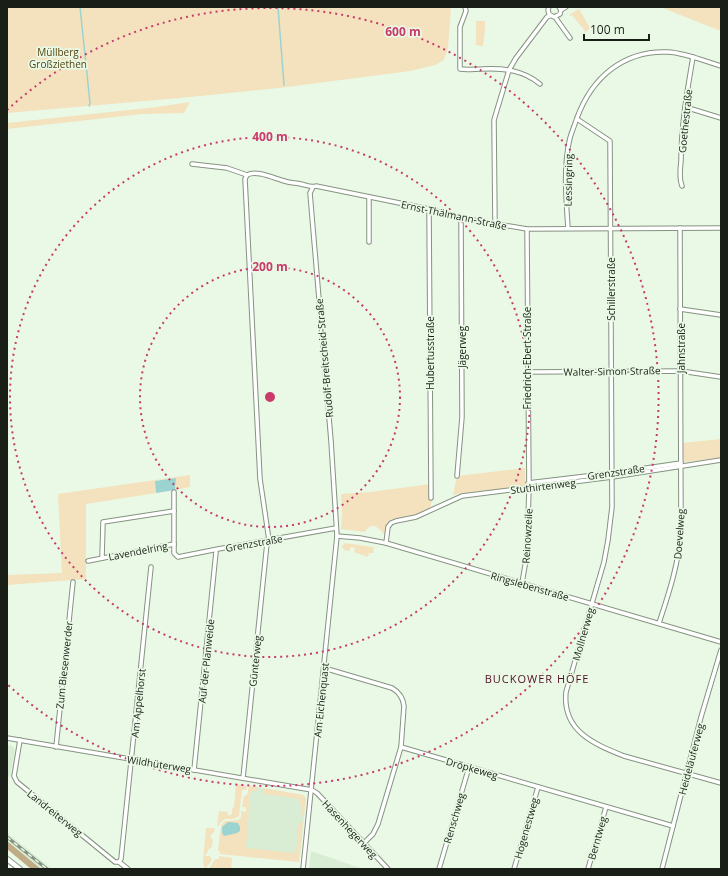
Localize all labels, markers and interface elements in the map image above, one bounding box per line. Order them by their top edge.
scale bar [584,16,649,42]
text: 100 m [590,21,625,38]
text: 600 m [385,23,421,40]
park label: Müllberg Großziethen [29,45,87,71]
street label: Goethestraße [675,88,695,154]
text: 400 m [252,128,288,145]
street label: Lessingring [561,153,575,206]
street label: Ernst-Thälmann-Straße [400,197,509,233]
street label: Schillerstraße [604,257,618,321]
text: 200 m [252,258,288,275]
street label: Rudolf-Breitscheid-Straße [312,297,336,418]
street label: Friedrich-Ebert-Straße [520,306,534,409]
street label: Hubertusstraße [423,316,437,390]
street label: Jahnstraße [674,322,688,374]
street label: Jägerweg [455,325,469,369]
street label: Walter-Simon-Straße [563,363,661,379]
centre of rings [263,390,277,404]
street label: Grenzstraße [587,461,646,483]
street label: Stuthirtenweg [510,475,577,497]
street label: Reinowzeile [519,508,535,564]
street label: Doevelweg [670,508,688,560]
street label: Grenzstraße [224,531,284,555]
street label: Lavendelring [107,538,169,564]
street label: Ringslebenstraße [489,568,571,604]
street label: Mollnerweg [569,605,597,662]
street label: Auf der Planweide [195,618,217,704]
street label: Zum Biesenwerder [52,620,76,710]
street label: Günterweg [245,634,265,687]
street label: Am Eichenquast [310,662,332,738]
street label: Am Appelhorst [127,667,149,738]
district label: BUCKOWER HÖFE [485,671,589,686]
street label: Heideläuferweg [675,721,707,796]
street label: Wildhüterweg [126,752,193,776]
street label: Dröpkeweg [445,754,500,782]
street label: Landreiterweg [24,786,86,840]
street label: Renschweg [440,790,468,845]
street label: Hogenestweg [511,795,542,860]
street label: Hasenhegerweg [319,797,381,862]
street label: Berntweg [584,814,610,861]

